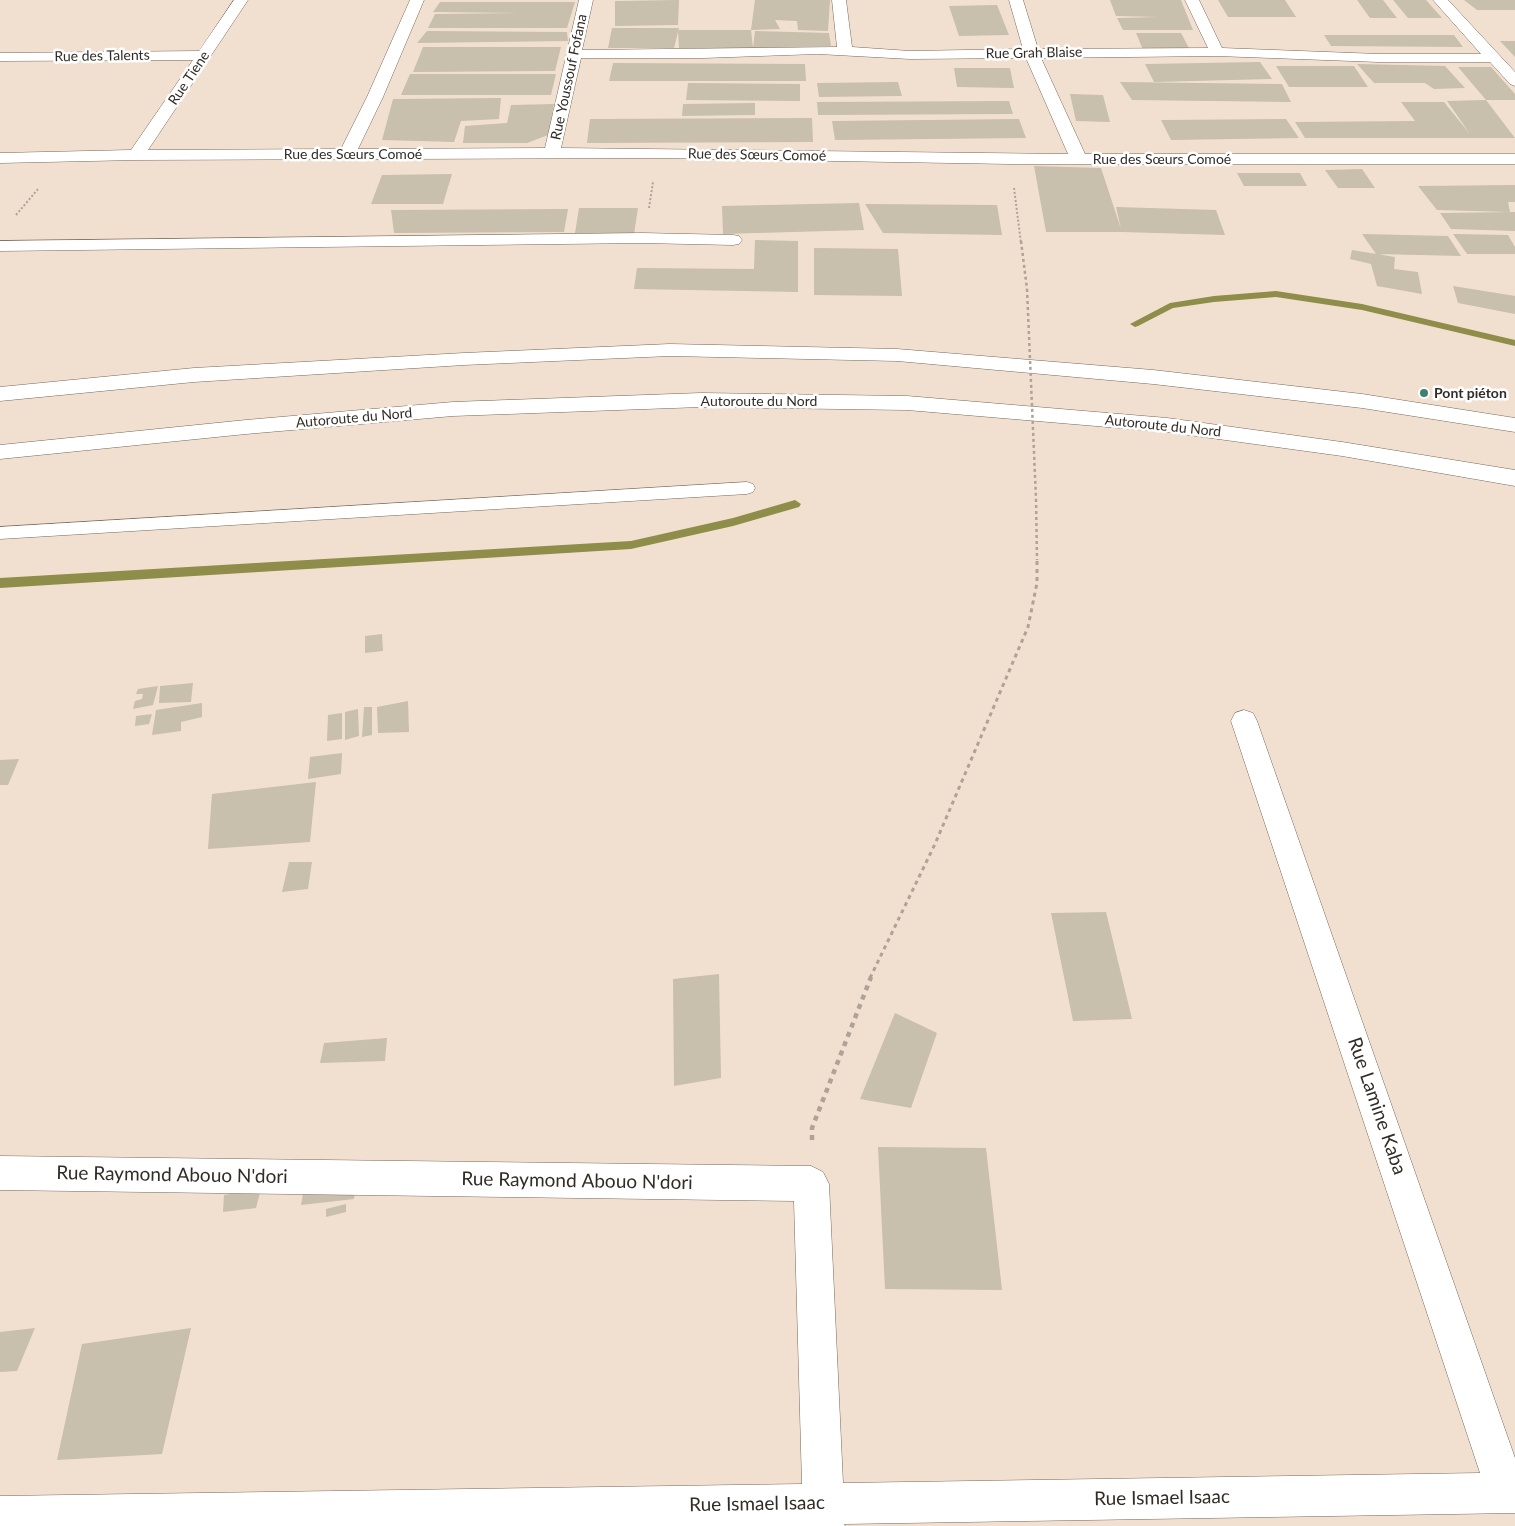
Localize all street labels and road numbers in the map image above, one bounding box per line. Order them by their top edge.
street label: Rue Youssouf Fofana [547,13,591,141]
street label: Rue Grah Blaise [986,44,1082,62]
street label: Rue des Talents [54,47,150,65]
street label: Rue Tiene [165,48,213,108]
street label: Rue des Sœurs Comoé [688,145,826,165]
street label: Rue des Sœurs Comoé [284,146,422,162]
street label: Rue des Sœurs Comoé [1093,151,1231,167]
street label: Autoroute du Nord [701,393,817,409]
street label: Autoroute du Nord [295,405,413,431]
street label: Autoroute du Nord [1104,412,1222,440]
street label: Rue Lamine Kaba [1343,1034,1411,1178]
street label: Rue Raymond Abouo N'dori [56,1162,288,1188]
street label: Rue Raymond Abouo N'dori [461,1168,693,1194]
street label: Rue Ismael Isaac [1094,1485,1230,1511]
street label: Rue Ismael Isaac [689,1491,825,1517]

